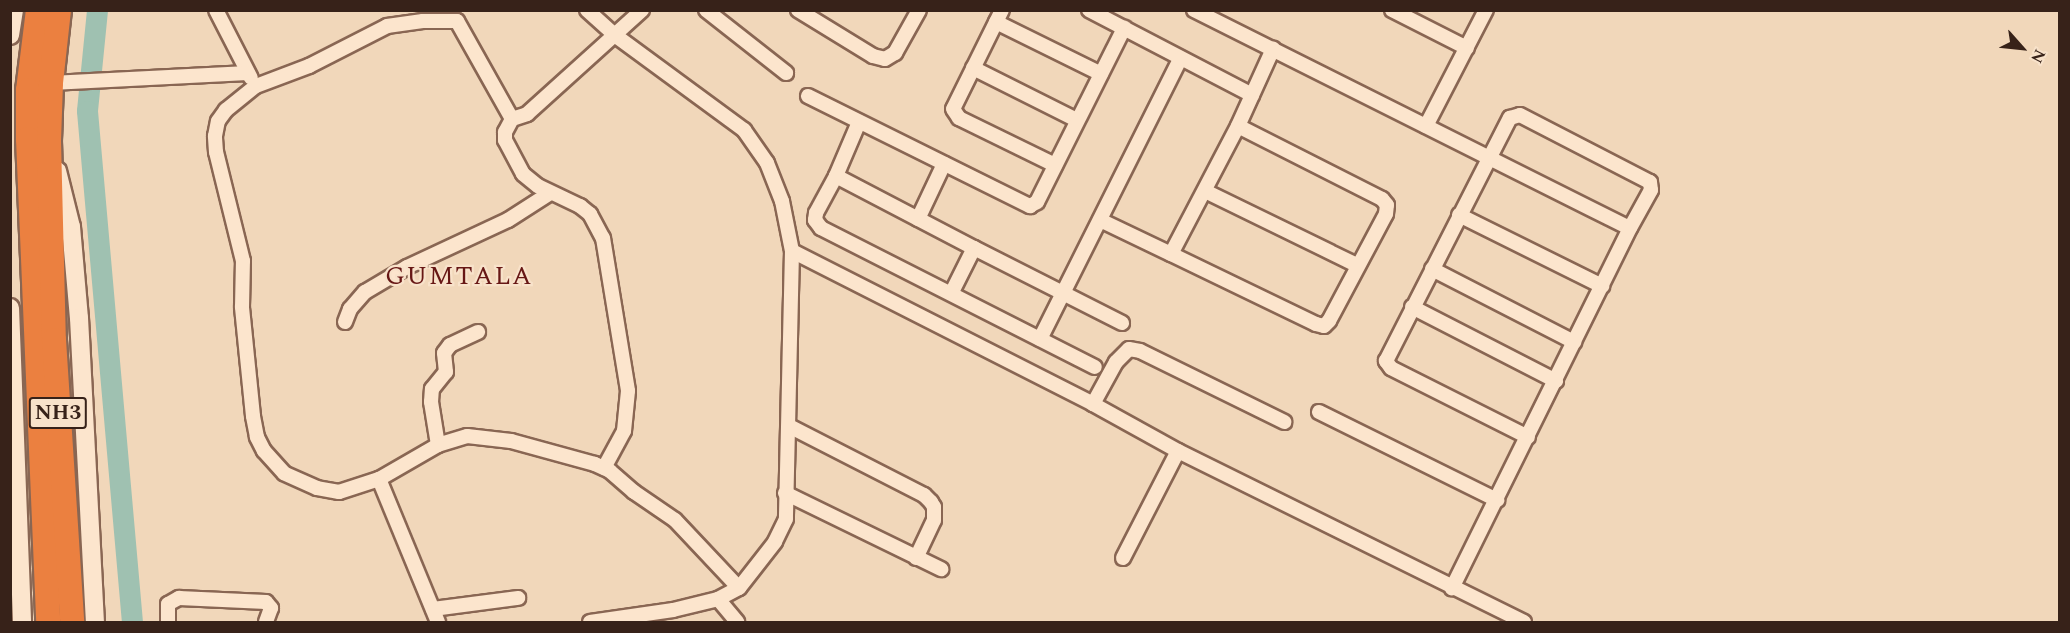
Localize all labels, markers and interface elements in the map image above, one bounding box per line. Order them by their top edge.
north arrow [1992,18,2052,78]
text: N [2024,45,2052,67]
district label: GUMTALA [385,261,533,293]
road number: NH3 [28,395,88,431]

